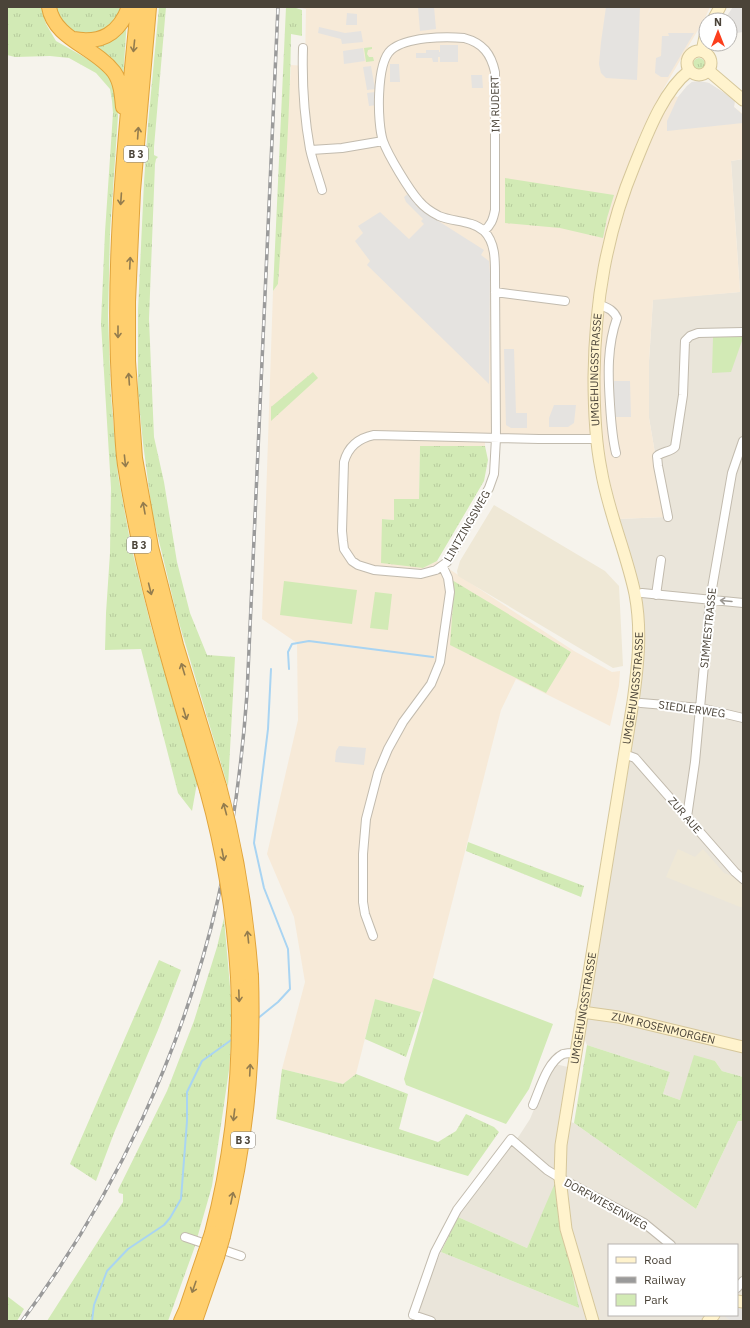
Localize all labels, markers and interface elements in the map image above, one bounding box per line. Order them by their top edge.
north arrow [698,12,738,52]
text: N [714,15,722,29]
one-way arrow [131,39,138,52]
street label: IM RUDERT [487,75,502,133]
one-way arrow [134,127,141,140]
road number: B 3 [124,146,148,162]
one-way arrow [118,192,125,205]
one-way arrow [126,257,134,270]
street label: UMGEHUNGSSTRASSE [587,312,605,427]
one-way arrow [114,325,122,338]
one-way arrow [126,373,133,386]
one-way arrow [121,454,128,467]
street label: LINTZINGSWEG [441,488,493,564]
one-way arrow [140,502,148,515]
road number: B 3 [127,537,151,553]
one-way arrow [147,582,154,595]
street label: SIMMESTRASSE [697,587,719,669]
one-way arrow [720,597,733,605]
street label: UMGEHUNGSSTRASSE [619,632,646,745]
one-way arrow [179,663,186,676]
street label: SIEDLERWEG [658,697,726,721]
one-way arrow [182,707,189,720]
street label: ZUR AUE [665,794,705,836]
one-way arrow [221,803,228,816]
one-way arrow [219,848,227,861]
one-way arrow [244,931,252,944]
street label: UMGEHUNGSSTRASSE [567,951,599,1065]
one-way arrow [235,989,243,1002]
street label: ZUM ROSENMORGEN [611,1009,717,1047]
one-way arrow [247,1064,254,1077]
one-way arrow [230,1108,238,1121]
road number: B 3 [231,1132,255,1148]
street label: DORFWIESENWEG [562,1175,650,1233]
one-way arrow [229,1192,237,1205]
legend [608,1244,738,1316]
text: Road [644,1252,672,1267]
text: Railway [644,1272,686,1287]
one-way arrow [189,1281,197,1293]
text: Park [644,1292,669,1307]

